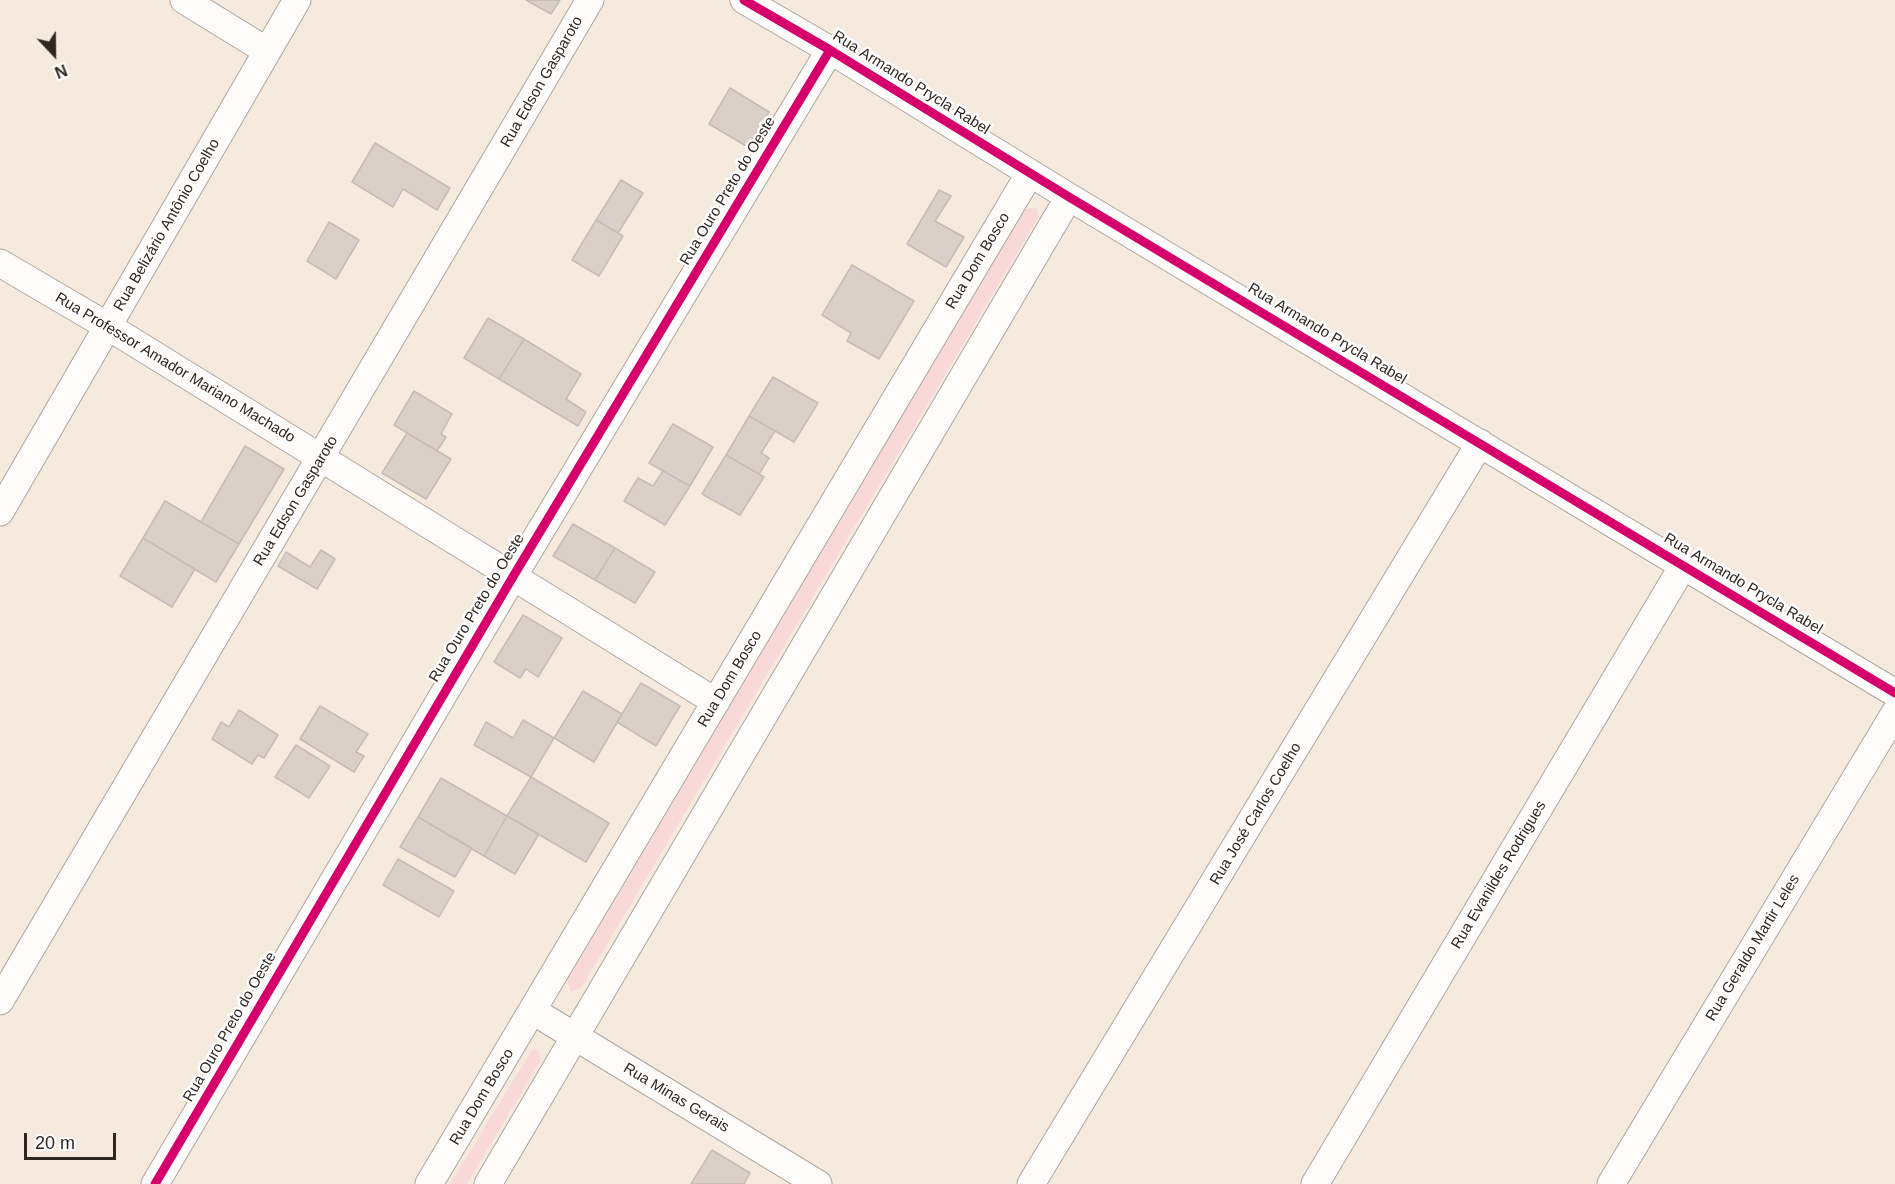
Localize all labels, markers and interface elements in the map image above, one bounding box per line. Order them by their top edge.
street label: Rua Edson Gasparoto [497,13,587,151]
north arrow [24,24,84,84]
street label: Rua Armando Prycla Rabel [829,27,993,139]
text: N [52,61,69,81]
street label: Rua Ouro Preto do Oeste [676,113,780,269]
street label: Rua Belizário Antônio Coelho [110,136,224,314]
street label: Rua Dom Bosco [942,210,1014,312]
street label: Rua Armando Prycla Rabel [1244,279,1410,389]
street label: Rua Professor Amador Mariano Machado [52,289,298,447]
street label: Rua Edson Gasparoto [250,433,342,569]
street label: Rua Armando Prycla Rabel [1660,529,1826,639]
street label: Rua Ouro Preto do Oeste [425,530,529,686]
street label: Rua Dom Bosco [694,628,766,730]
street label: Rua José Carlos Coelho [1206,740,1306,888]
street label: Rua Evanildes Rodrigues [1448,798,1550,952]
street label: Rua Geraldo Martir Leles [1702,872,1804,1024]
street label: Rua Ouro Preto do Oeste [180,949,280,1105]
street label: Rua Dom Bosco [446,1046,518,1148]
street label: Rua Minas Gerais [620,1059,732,1137]
scale bar [27,1121,118,1159]
text: 20 m [35,1133,75,1153]

